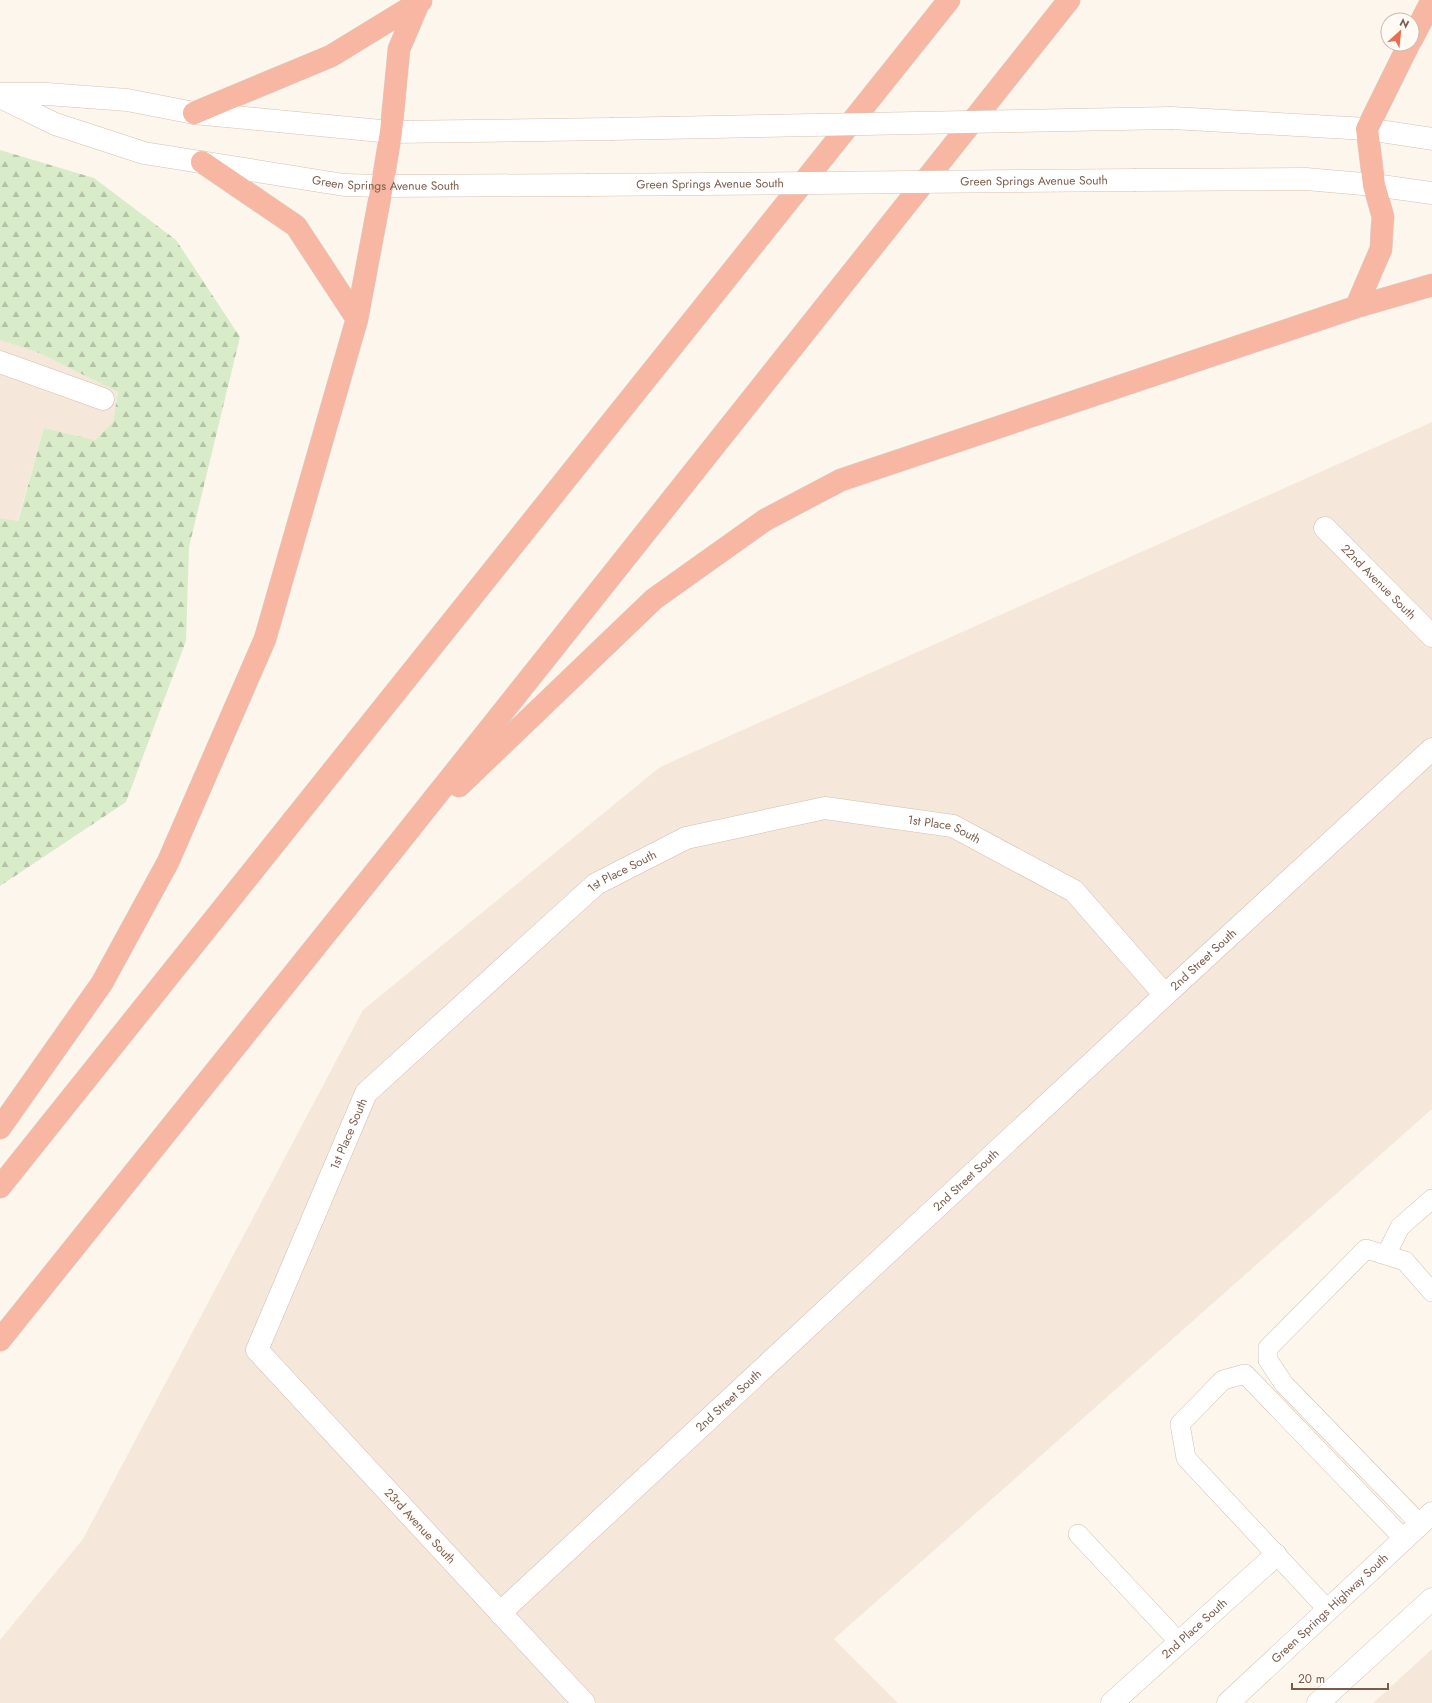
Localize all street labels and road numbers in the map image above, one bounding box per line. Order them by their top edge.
street label: Green Springs Avenue South [311,171,459,195]
street label: Green Springs Avenue South [960,171,1108,191]
street label: Green Springs Avenue South [636,174,784,194]
street label: 22nd Avenue South [1337,540,1420,624]
street label: 1st Place South [907,811,984,848]
street label: 1st Place South [583,846,660,897]
street label: 2nd Street South [1166,924,1241,995]
street label: 1st Place South [326,1095,372,1172]
street label: 2nd Street South [929,1145,1003,1215]
street label: 2nd Street South [691,1365,766,1436]
street label: 23rd Avenue South [380,1484,460,1568]
street label: Green Springs Highway South [1267,1549,1392,1667]
street label: 2nd Place South [1158,1594,1231,1663]

